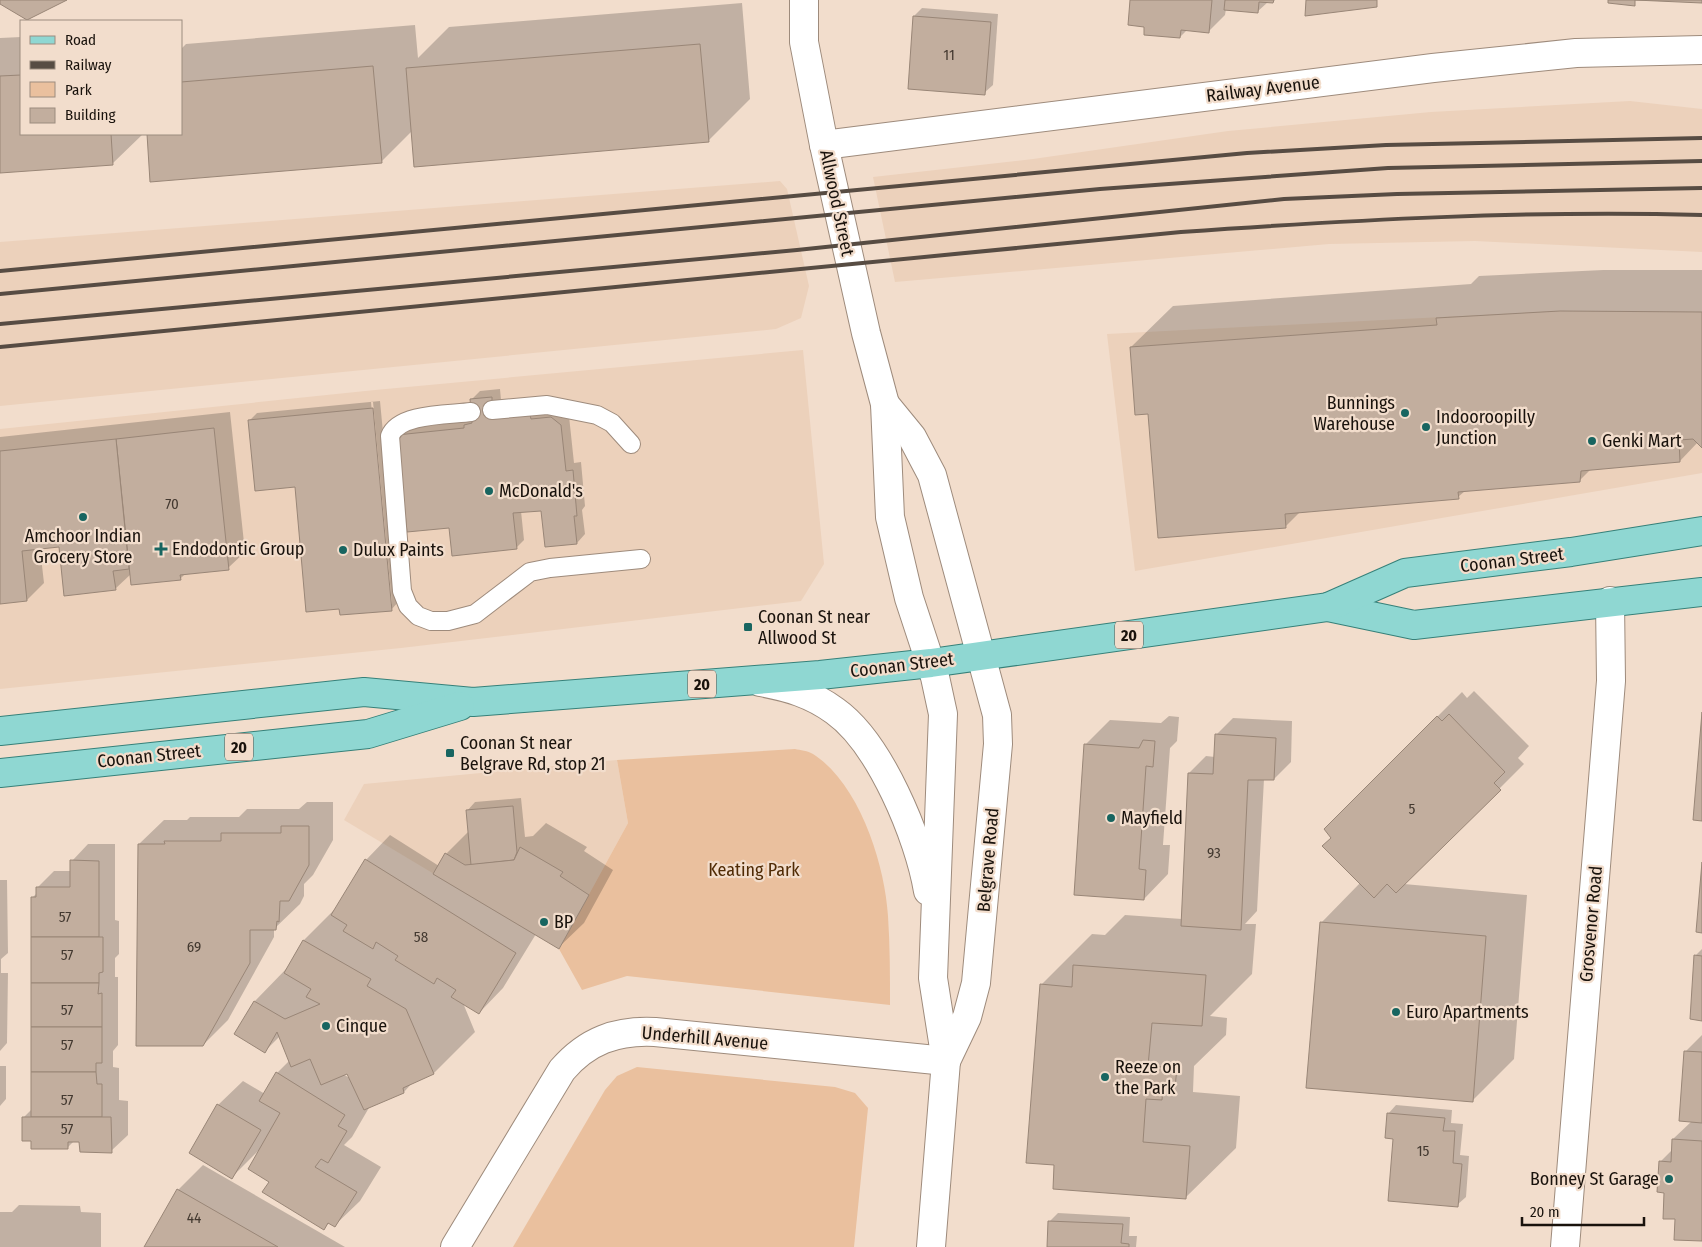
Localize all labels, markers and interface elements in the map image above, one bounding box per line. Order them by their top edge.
legend [20,20,182,135]
text: Road [65,31,96,49]
house number: 11 [943,46,955,64]
text: Railway [65,56,112,74]
street label: Railway Avenue [1205,71,1321,107]
text: Park [65,81,92,99]
text: Building [65,106,116,124]
street label: Allwood Street [815,148,859,258]
place label: Bunnings Warehouse [1314,392,1395,435]
place label: Indooroopilly Junction [1436,406,1535,449]
marker: Bunnings Warehouse [1399,407,1411,419]
marker: Indooroopilly Junction [1420,421,1432,433]
place label: Genki Mart [1602,430,1682,452]
marker: Genki Mart [1586,435,1598,447]
place label: McDonald's [499,480,583,502]
marker: McDonald's [483,485,495,497]
house number: 70 [165,495,179,513]
marker: Amchoor Indian Grocery Store [77,511,89,523]
place label: Amchoor Indian Grocery Store [25,525,141,568]
place label: Endodontic Group [172,538,304,560]
place label: Dulux Paints [353,539,444,561]
marker: Endodontic Group [154,542,168,556]
street label: Coonan Street [1459,543,1565,577]
marker: Dulux Paints [337,544,349,556]
place label: Coonan St near Allwood St [758,606,871,649]
marker: Coonan St near Allwood St [742,621,754,633]
road number: 20 [1115,622,1143,648]
street label: Coonan Street [849,648,955,682]
road number: 20 [688,671,716,698]
place label: Coonan St near Belgrave Rd, stop 21 [460,732,606,775]
road number: 20 [225,734,253,760]
street label: Coonan Street [96,740,202,772]
marker: Coonan St near Belgrave Rd, stop 21 [444,747,456,759]
house number: 5 [1409,800,1416,818]
street label: Belgrave Road [972,807,1004,913]
place label: Mayfield [1121,807,1183,829]
marker: Mayfield [1105,812,1117,824]
house number: 93 [1207,844,1221,862]
park label: Keating Park [708,859,800,881]
street label: Grosvenor Road [1575,865,1607,983]
house number: 57 [59,908,71,926]
place label: BP [554,911,573,933]
marker: BP [538,916,550,928]
house number: 58 [414,928,428,946]
house number: 69 [187,938,201,956]
house number: 57 [61,946,73,964]
house number: 57 [61,1001,73,1019]
place label: Euro Apartments [1406,1001,1529,1023]
marker: Euro Apartments [1390,1006,1402,1018]
place label: Cinque [336,1015,387,1037]
marker: Cinque [320,1020,332,1032]
street label: Underhill Avenue [641,1022,769,1054]
house number: 57 [61,1036,73,1054]
place label: Reeze on the Park [1115,1056,1181,1099]
marker: Reeze on the Park [1099,1071,1111,1083]
house number: 57 [61,1091,73,1109]
house number: 57 [61,1120,73,1138]
house number: 15 [1417,1142,1429,1160]
place label: Bonney St Garage [1530,1168,1659,1190]
marker: Bonney St Garage [1663,1173,1675,1185]
scale bar [1522,1194,1644,1226]
text: 20 m [1530,1203,1560,1221]
house number: 44 [187,1209,201,1227]

